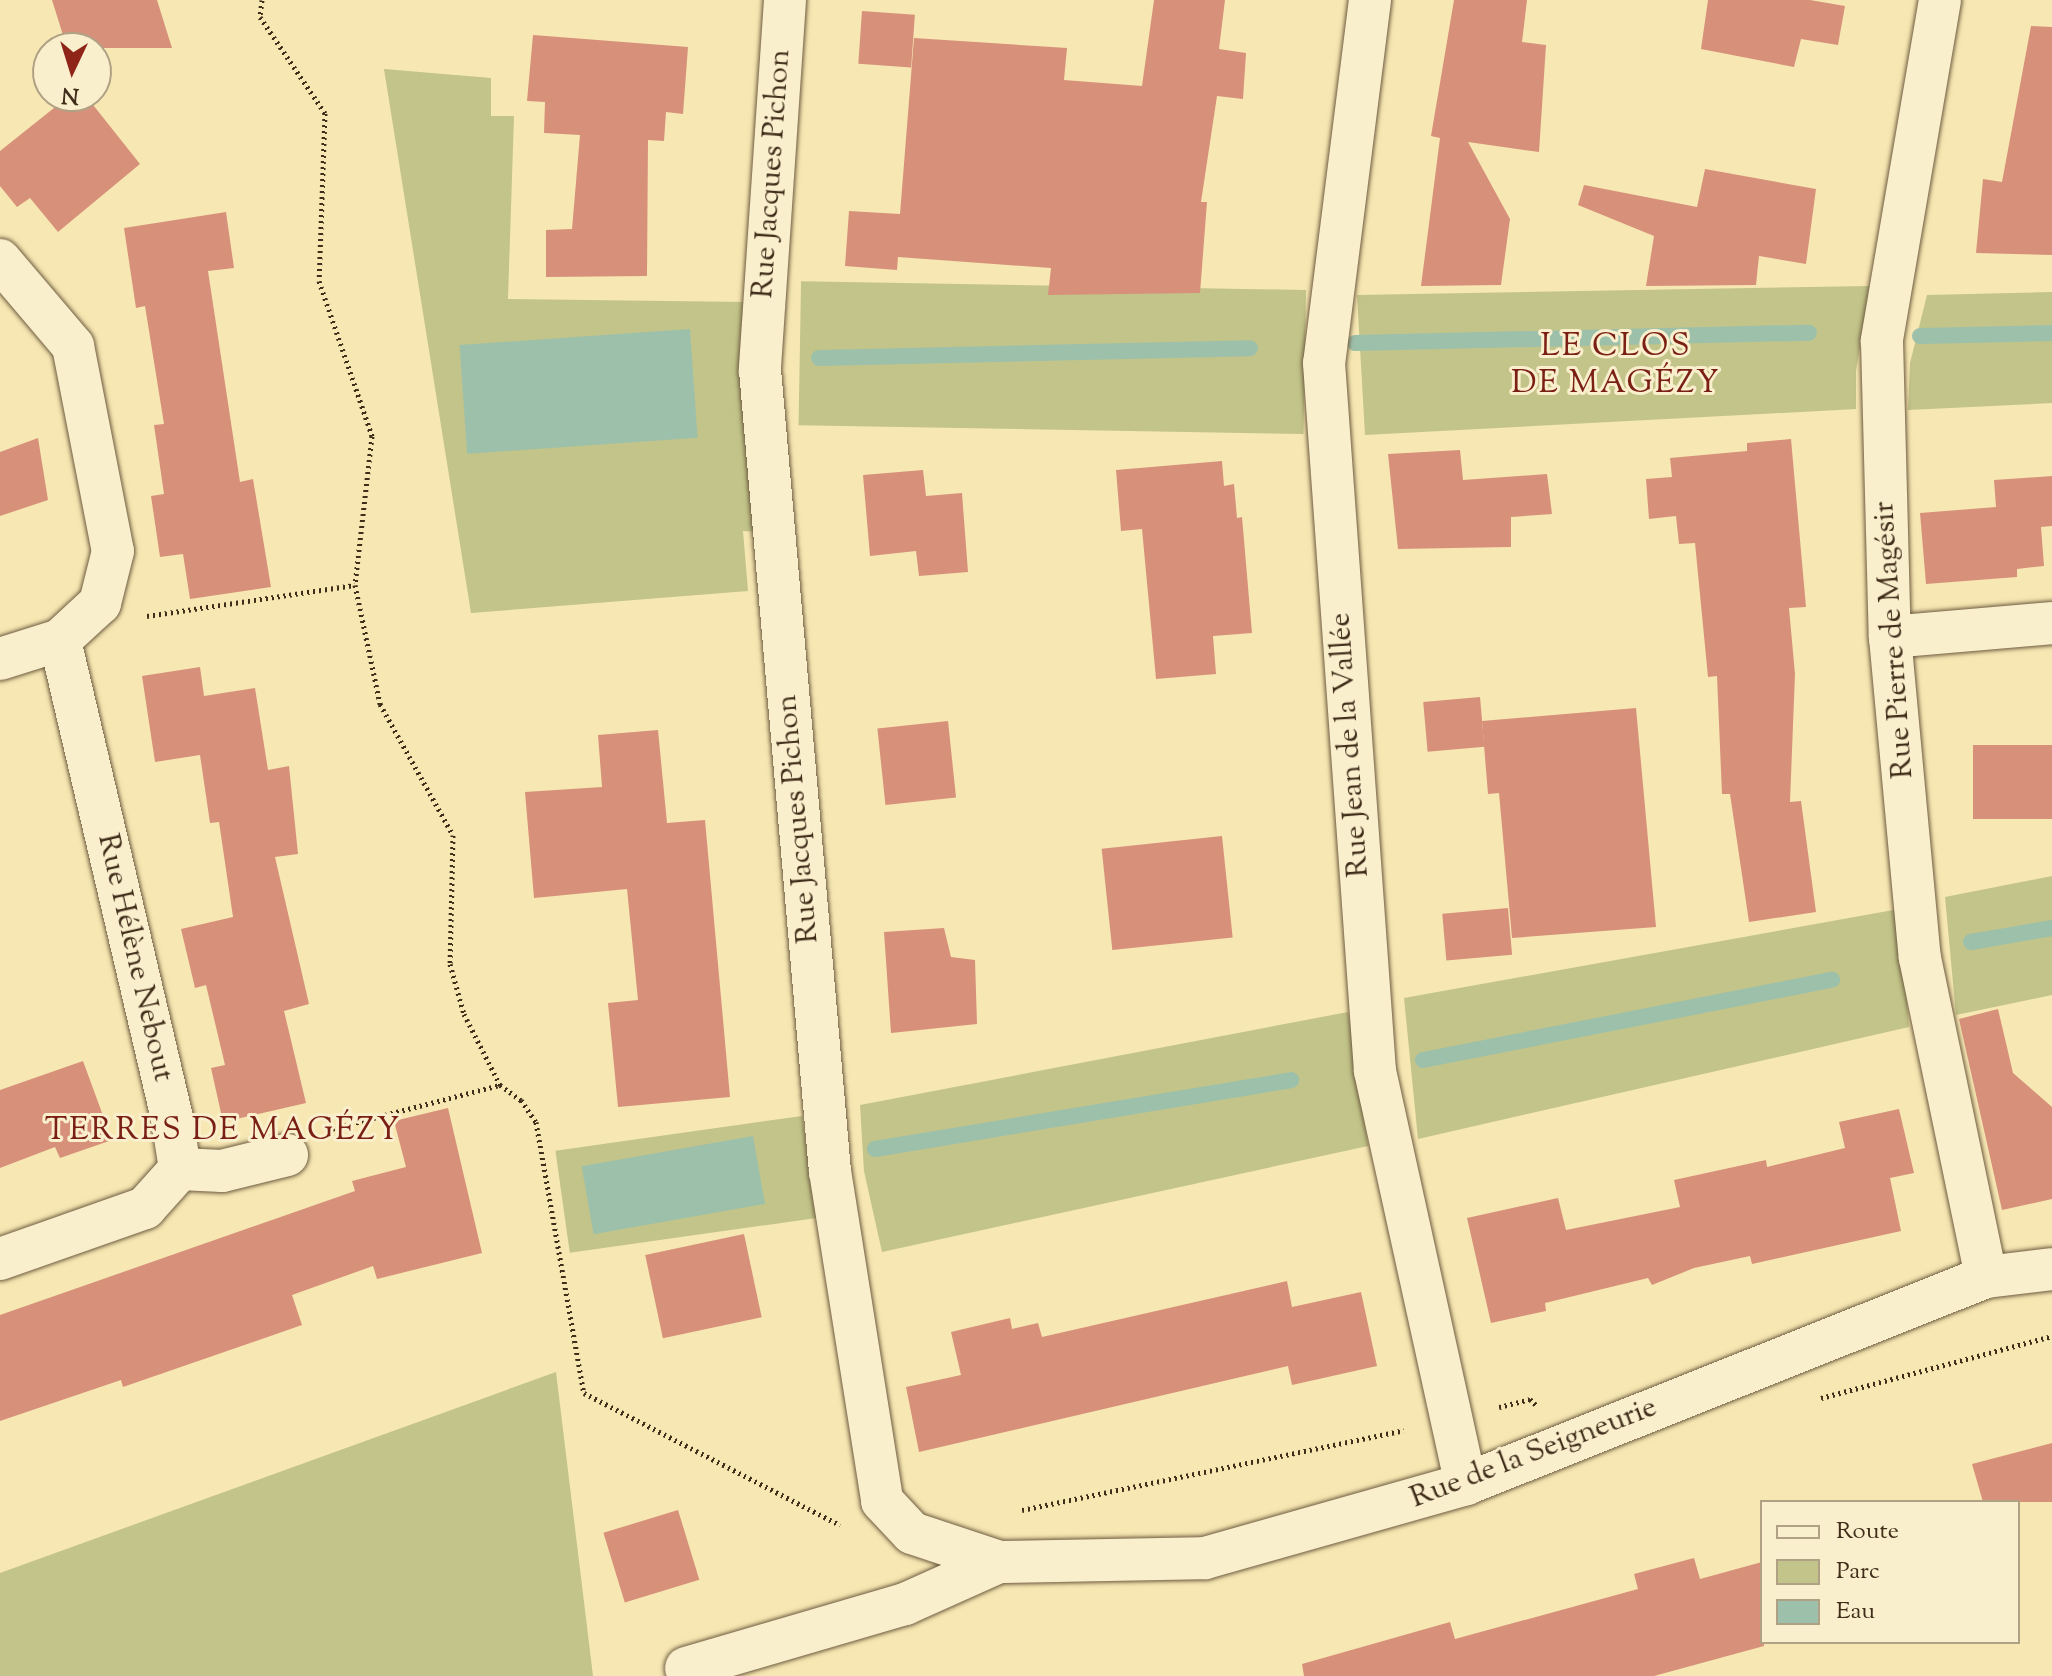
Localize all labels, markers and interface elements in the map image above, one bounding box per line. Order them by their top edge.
north arrow [32,32,112,112]
street label: Rue Jacques Pichon [746,48,800,300]
text: N [61,77,80,111]
district label: LE CLOS DE MAGÉZY [1511,329,1721,404]
street label: Rue Pierre de Magésir [1867,500,1923,780]
street label: Rue Jean de la Vallée [1324,611,1378,879]
street label: Rue Jacques Pichon [770,693,828,945]
street label: Rue Hélène Nebout [88,831,180,1085]
district label: TERRES DE MAGÉZY [45,1112,401,1150]
street label: Rue de la Seigneurie [1406,1390,1662,1518]
legend [1760,1500,2020,1644]
text: Route [1836,1515,1899,1549]
text: Parc [1836,1555,1880,1589]
text: Eau [1836,1595,1875,1629]

